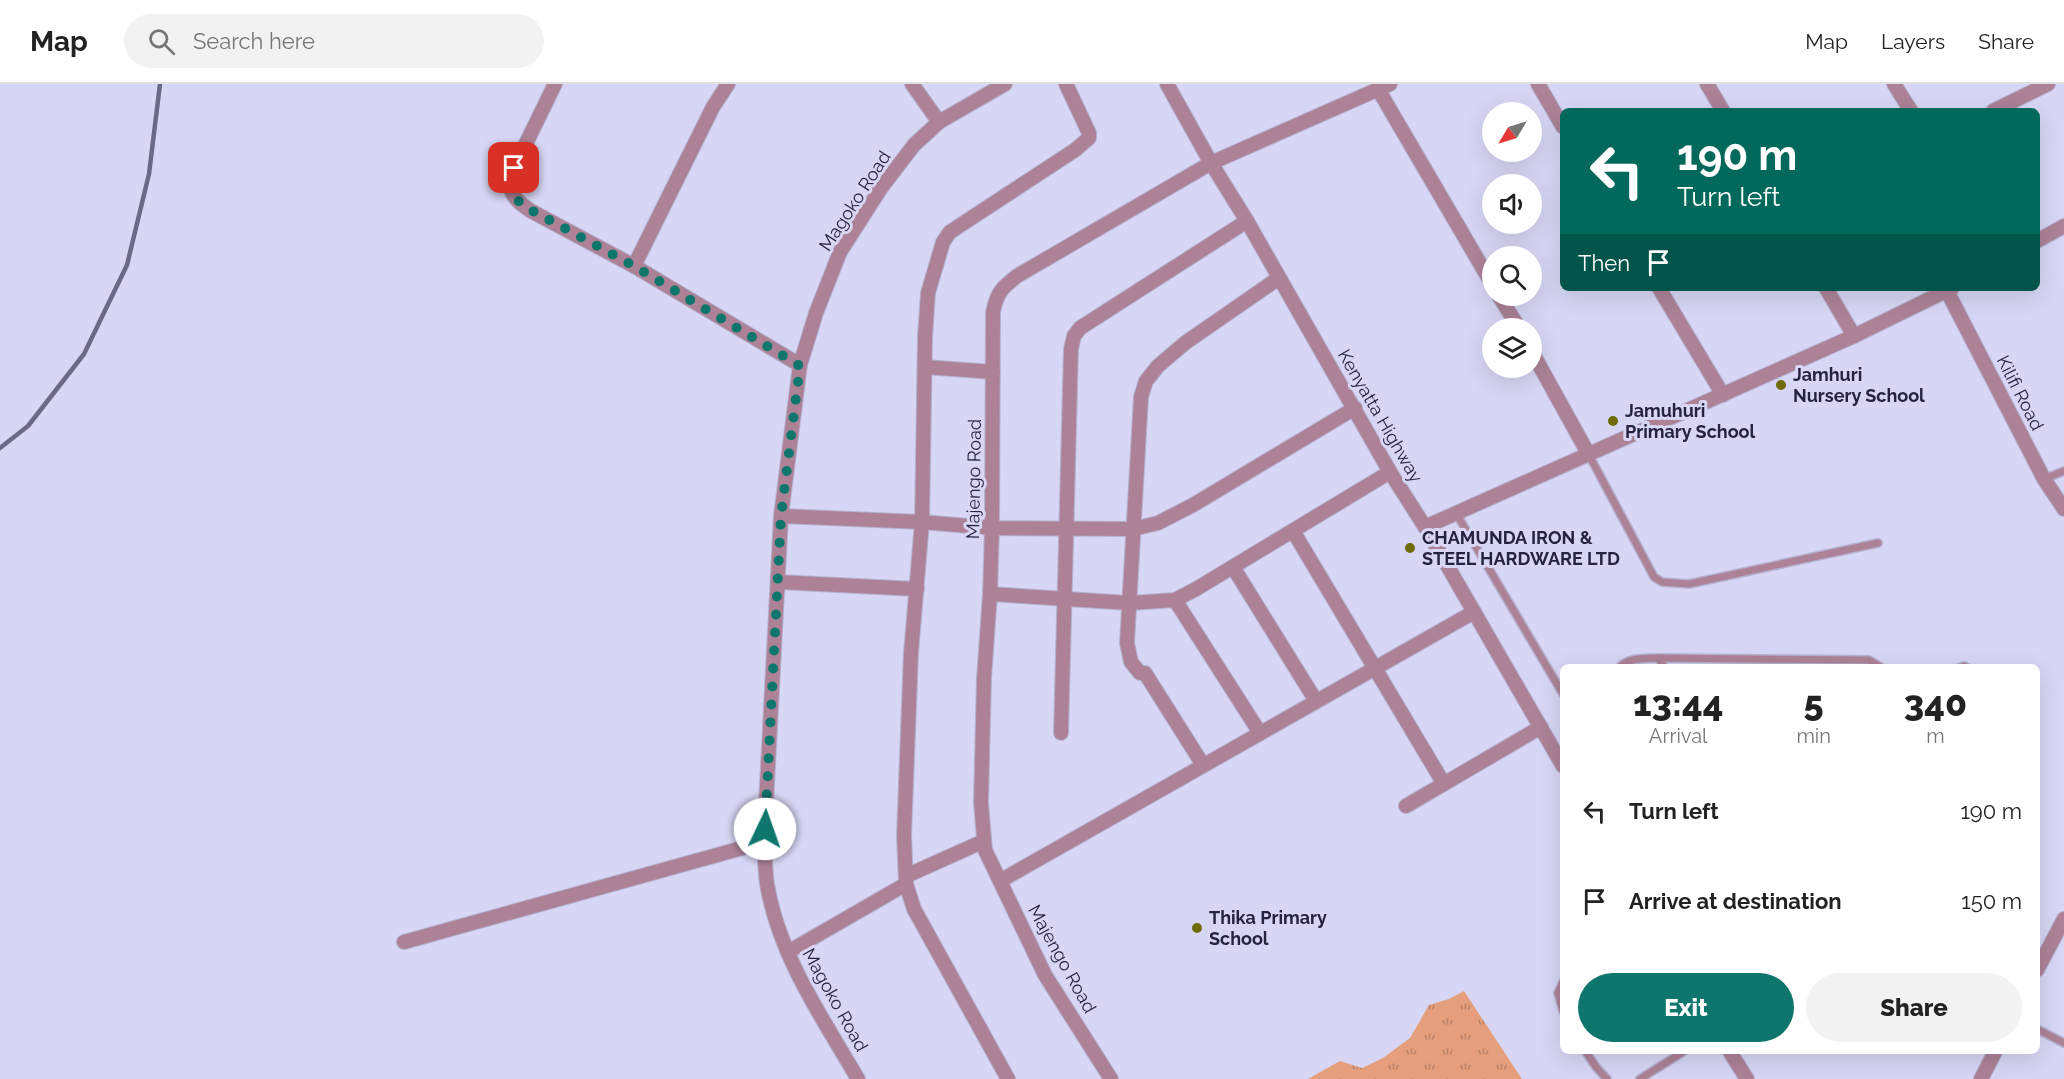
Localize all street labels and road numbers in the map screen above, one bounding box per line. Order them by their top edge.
street label: Magoko Road [814,147,895,255]
street label: Kenyatta Highway [1334,346,1427,486]
street label: Kilifi Road [1993,352,2048,434]
street label: Majengo Road [962,419,985,539]
street label: Majengo Road [1024,901,1101,1016]
street label: Magoko Road [798,944,872,1055]

